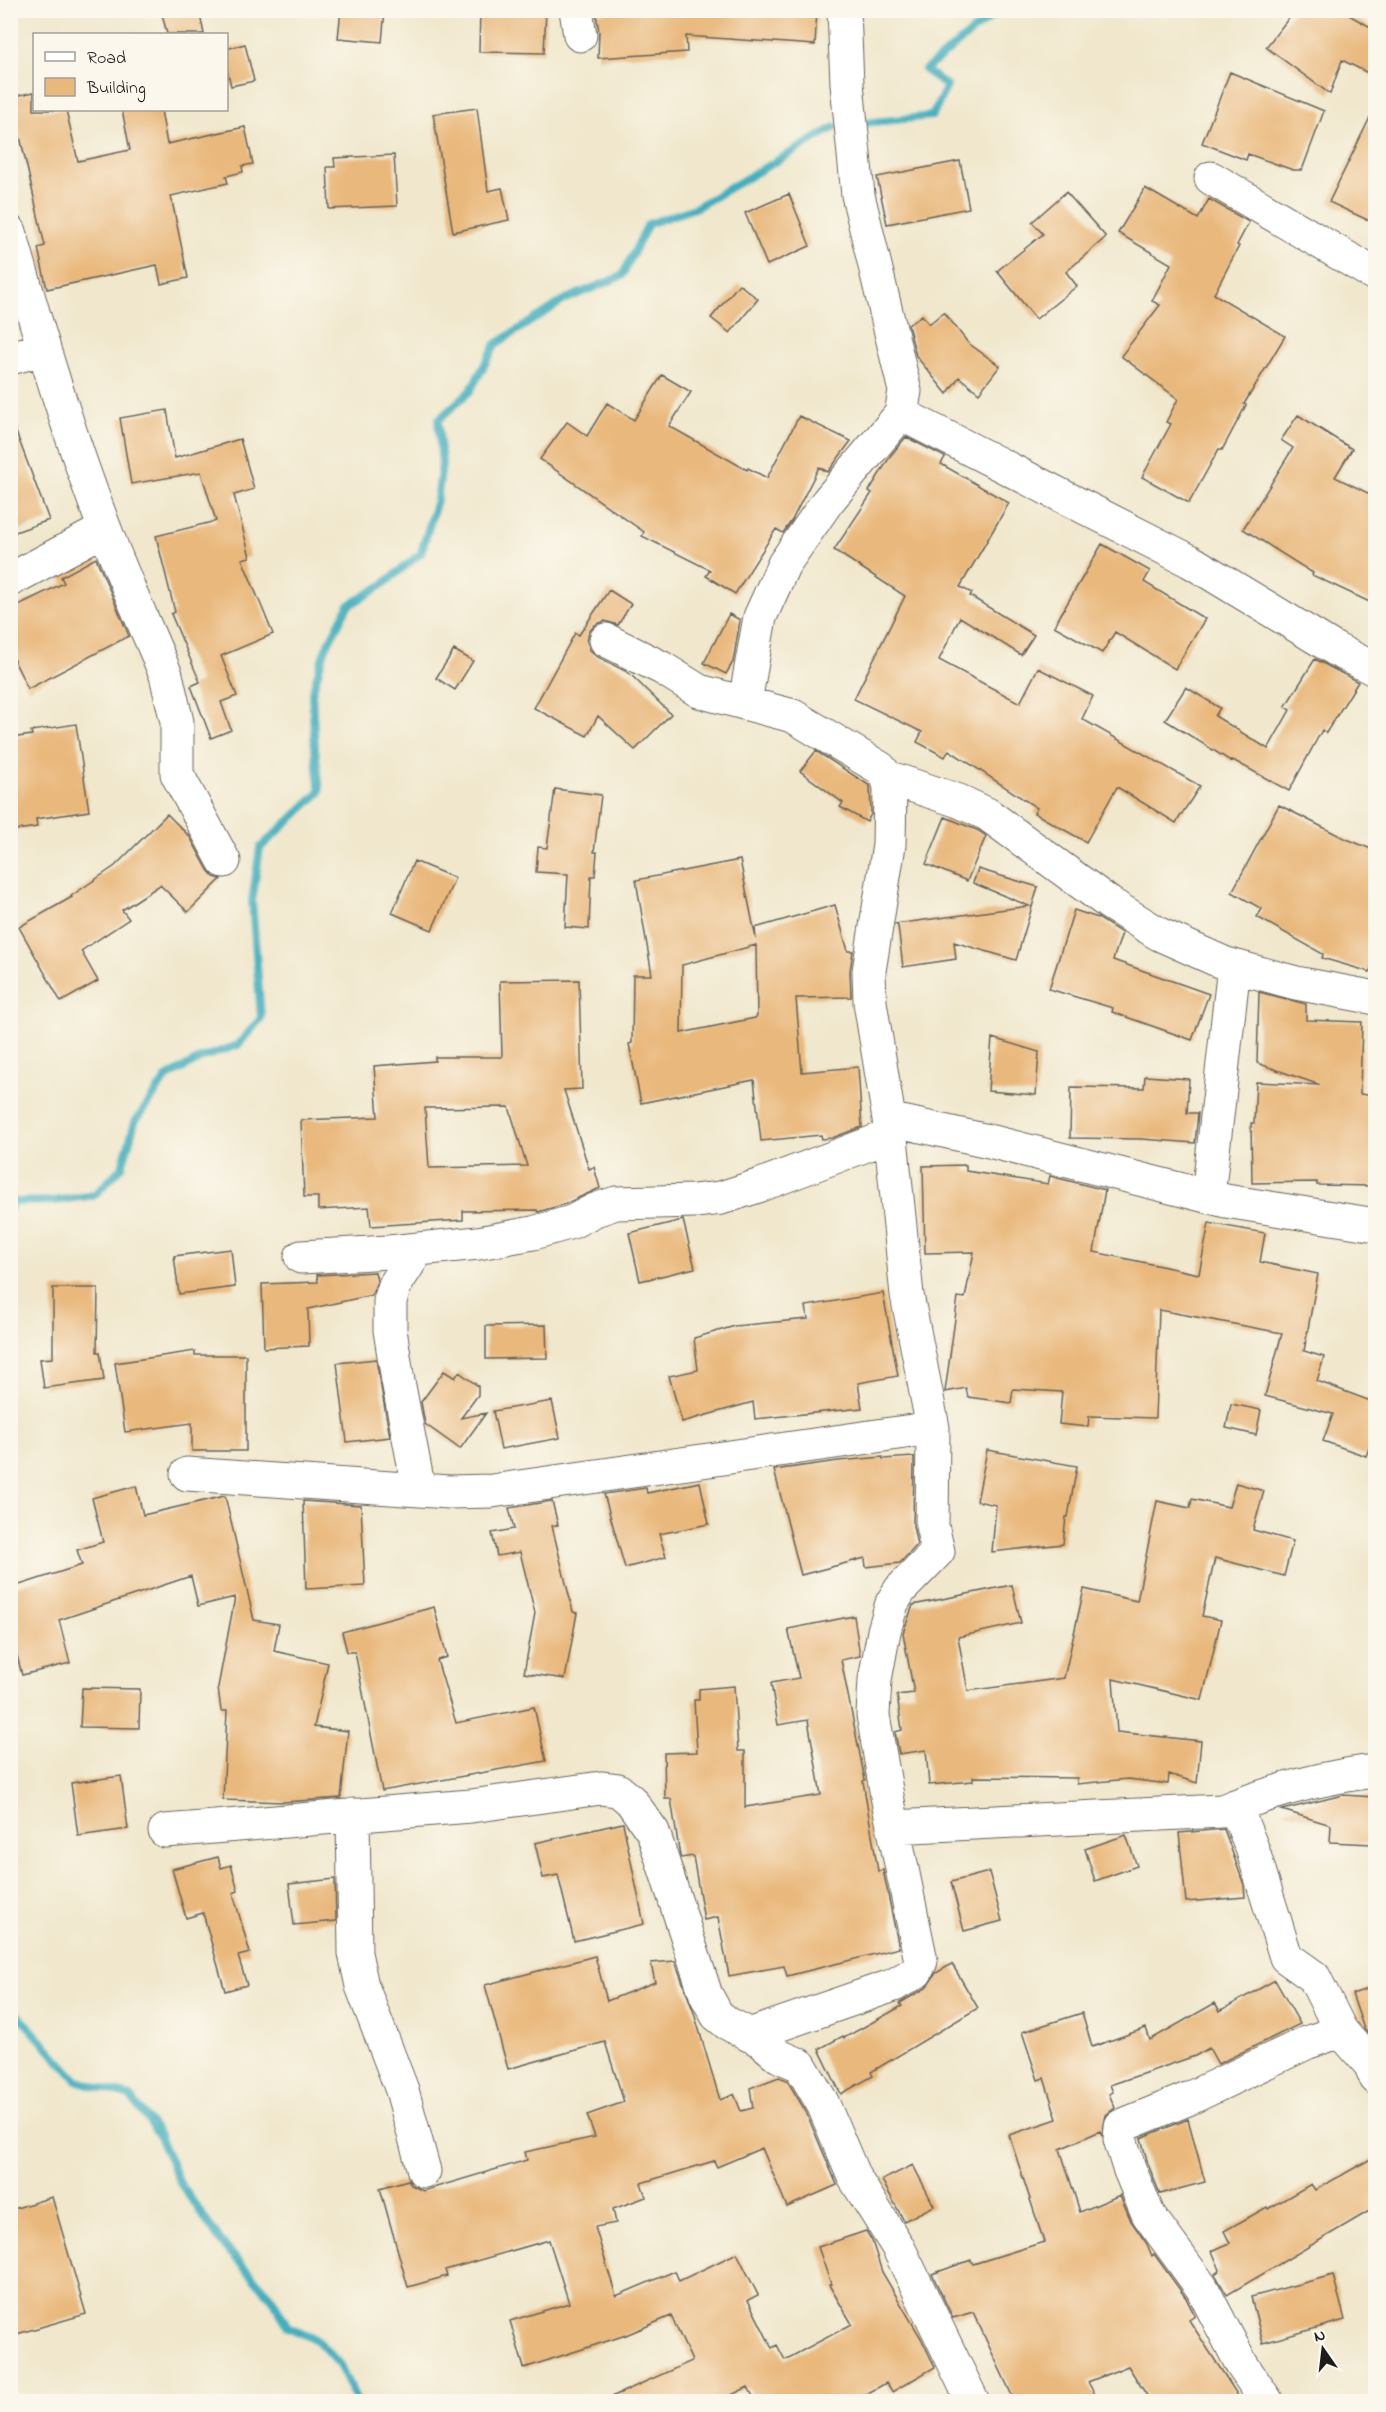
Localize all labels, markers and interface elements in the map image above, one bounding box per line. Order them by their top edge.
legend [33,33,228,111]
text: Road [87,46,126,72]
text: Building [86,76,146,103]
north arrow [1293,2319,1353,2379]
text: N [1312,2323,1328,2349]

